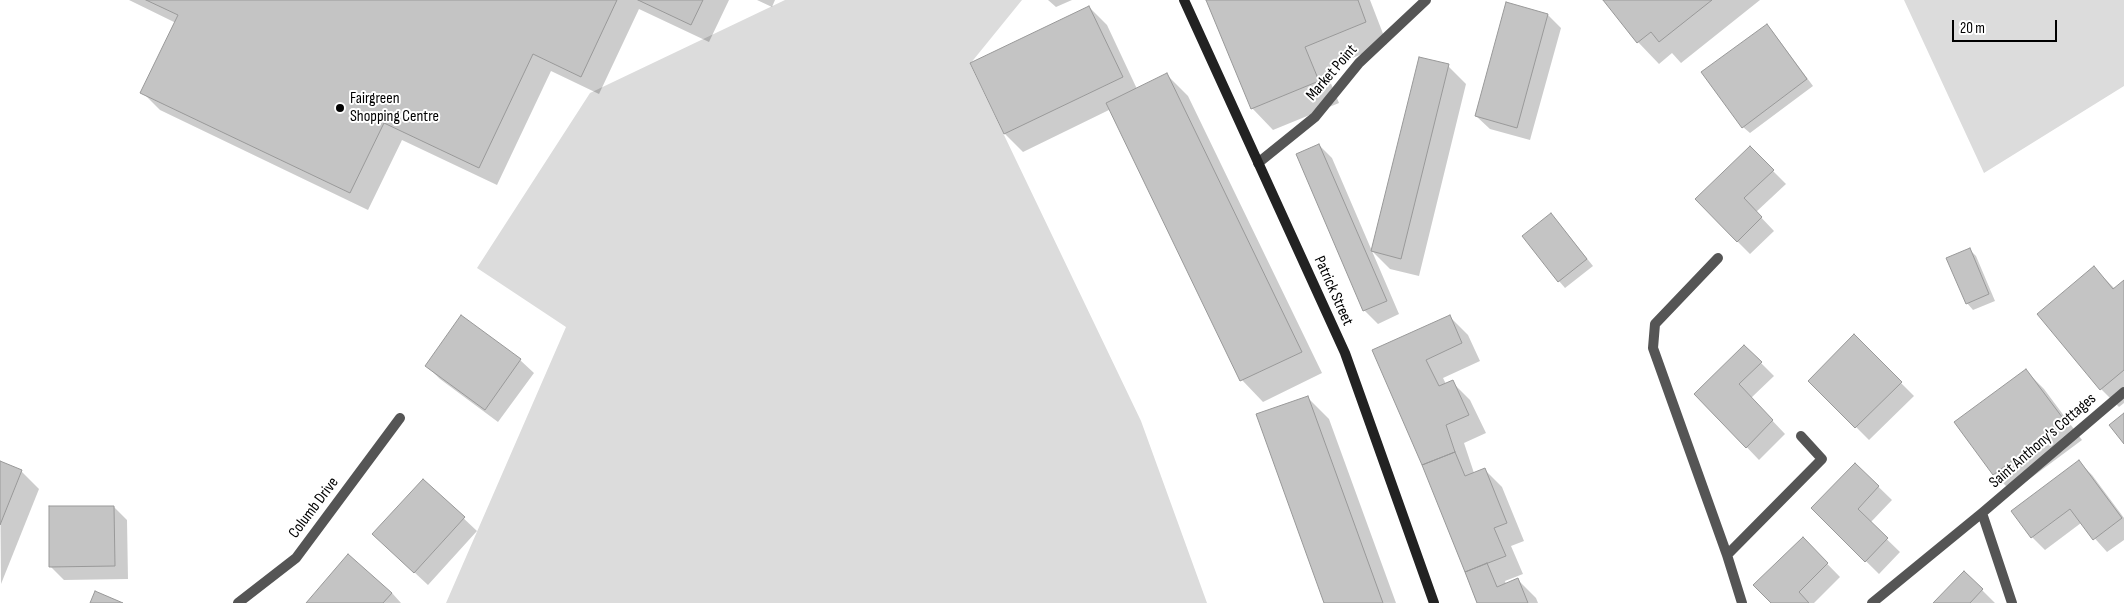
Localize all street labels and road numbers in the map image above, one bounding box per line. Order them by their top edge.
street label: Market Point [1302,41,1362,105]
street label: Patrick Street [1309,253,1357,329]
street label: Saint Anthony's Cottages [1986,389,2100,493]
street label: Columb Drive [285,474,343,542]

